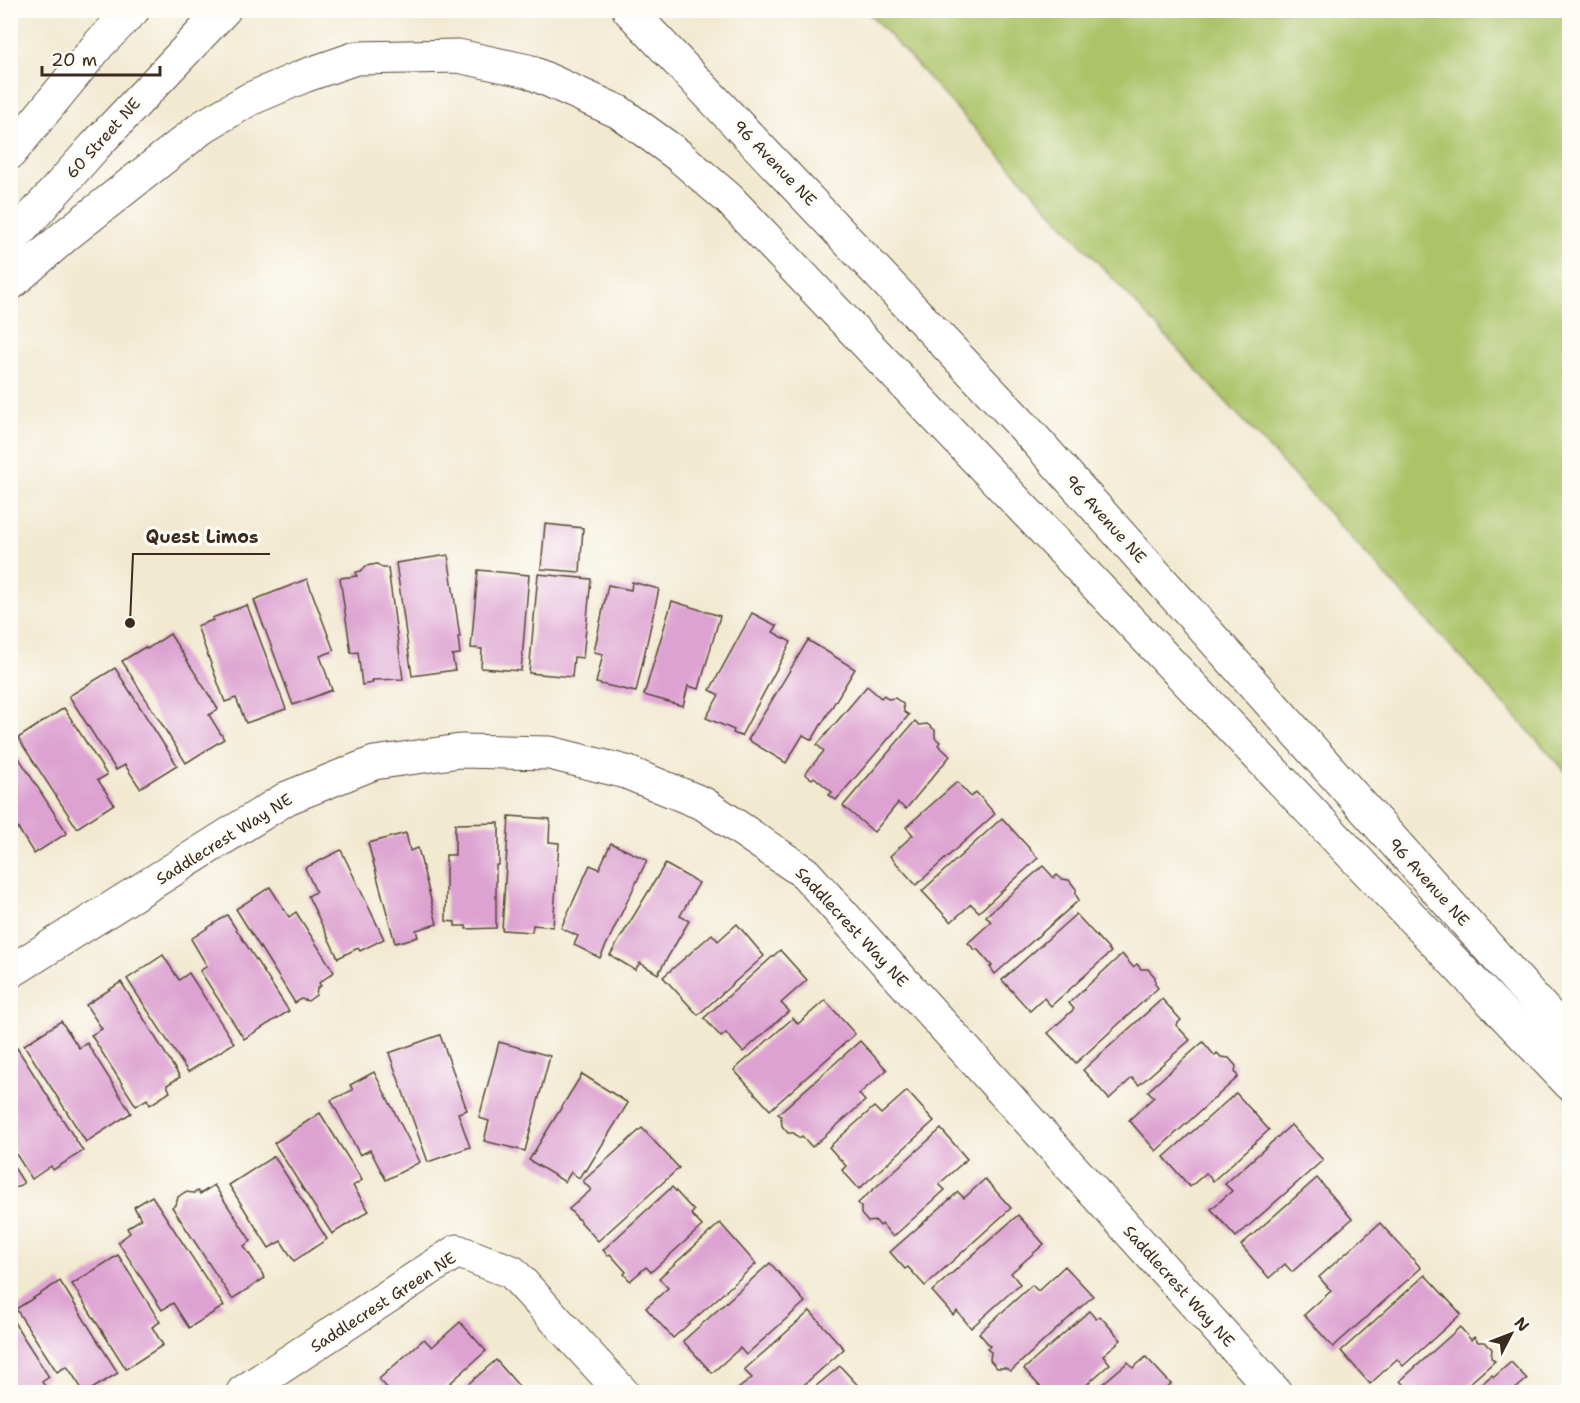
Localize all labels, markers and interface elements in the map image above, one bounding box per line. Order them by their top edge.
scale bar [42,39,160,77]
text: 20 m [51,48,97,72]
street label: 60 Street NE [61,93,145,183]
street label: 96 Avenue NE [729,116,821,210]
street label: 96 Avenue NE [1061,471,1151,567]
callout: Quest Limos [133,518,270,554]
text: Quest Limos [146,525,258,549]
street label: Saddlecrest Way NE [152,789,296,889]
street label: 96 Avenue NE [1384,834,1474,930]
street label: Saddlecrest Way NE [791,863,913,991]
street label: Saddlecrest Way NE [1119,1221,1239,1351]
street label: Saddlecrest Green NE [306,1247,460,1357]
north arrow [1481,1304,1541,1364]
text: N [1510,1313,1534,1336]

